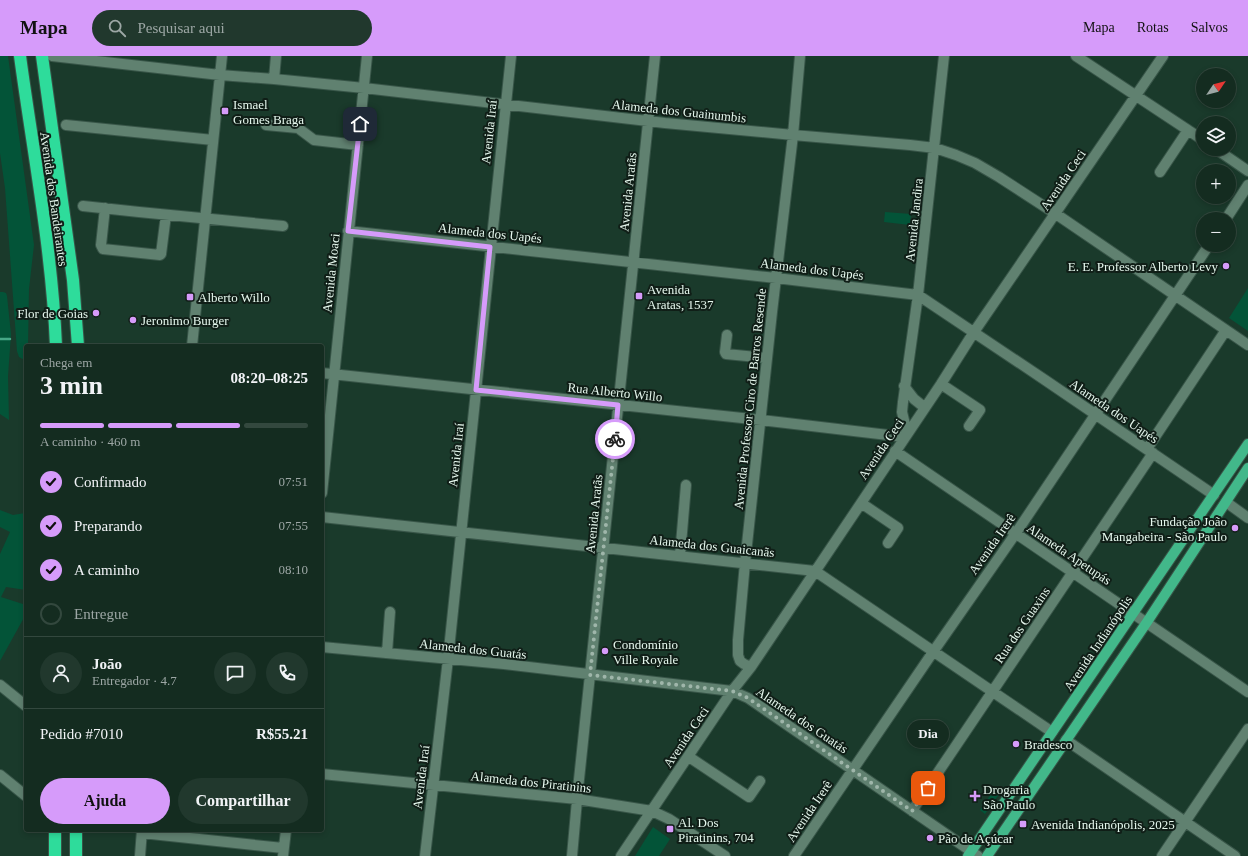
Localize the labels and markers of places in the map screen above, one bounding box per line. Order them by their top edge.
place label: Ismael Gomes Braga [233,97,304,127]
marker: Ismael Gomes Braga [220,106,230,116]
pin [343,107,377,141]
place label: E. E. Professor Alberto Levy [1068,259,1218,274]
marker: E. E. Professor Alberto Levy [1221,261,1231,271]
place label: Avenida Aratas, 1537 [647,282,714,312]
place label: Alberto Willo [198,290,270,305]
marker: Avenida Aratas, 1537 [634,291,644,301]
marker: Alberto Willo [185,292,195,302]
place label: Flor de Goias [17,306,88,321]
marker: Flor de Goias [91,308,101,318]
place label: Jeronimo Burger [141,313,229,328]
marker: Jeronimo Burger [128,315,138,325]
place label: Fundação João Mangabeira - São Paulo [1102,514,1227,544]
marker: Fundação João Mangabeira - São Paulo [1230,523,1240,533]
place label: Condomínio Ville Royale [613,637,679,667]
marker: Condomínio Ville Royale [600,646,610,656]
callout: Dia [907,720,949,748]
place label: Bradesco [1024,737,1072,752]
marker: Bradesco [1011,739,1021,749]
pin [911,771,945,805]
place label: Drogaria São Paulo [983,782,1035,812]
marker: Drogaria São Paulo [970,791,980,801]
place label: Al. Dos Piratinins, 704 [678,815,754,845]
place label: Avenida Indianópolis, 2025 [1031,817,1175,832]
marker: Avenida Indianópolis, 2025 [1018,819,1028,829]
marker: Al. Dos Piratinins, 704 [665,824,675,834]
place label: Pão de Açúcar [938,831,1014,846]
marker: Pão de Açúcar [925,833,935,843]

